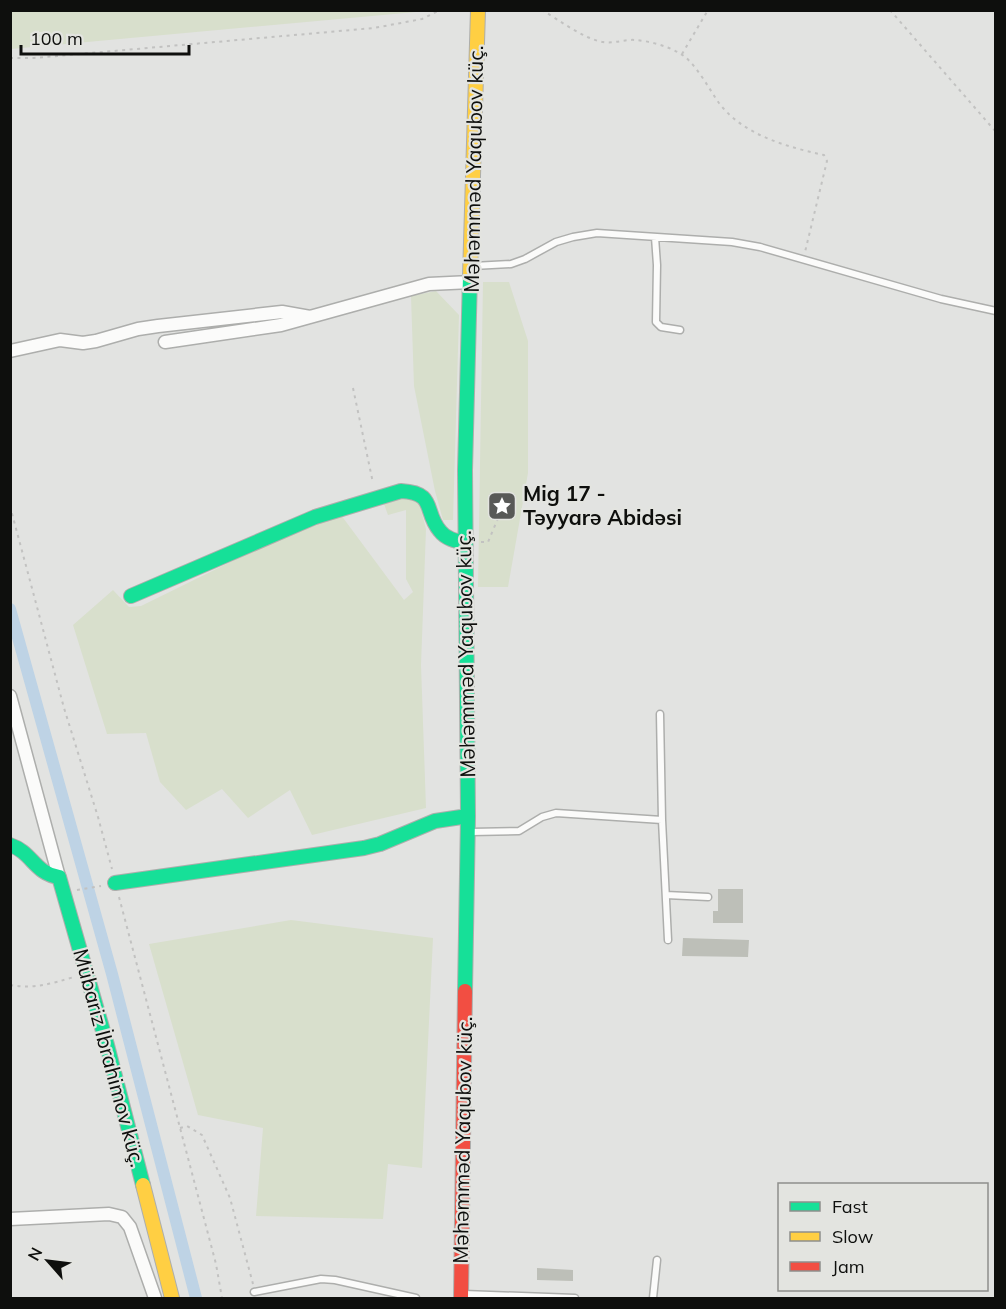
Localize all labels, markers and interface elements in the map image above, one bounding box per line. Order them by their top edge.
scale bar [21,18,189,56]
text: 100 m [30,27,83,50]
street label: Məhəmməd Yaqubov küç. [458,45,488,293]
place label: Mig 17 - Təyyarə Abidəsi [523,480,682,530]
place icon: Mig 17 - Təyyarə Abidəsi [486,490,518,522]
street label: Məhəmməd Yaqubov küç. [450,530,480,778]
street label: Mübariz İbrahimov küç. [68,946,152,1170]
street label: Məhəmməd Yaqubov küç. [447,1016,477,1264]
legend [778,1183,988,1291]
text: Fast [832,1195,868,1218]
text: Slow [832,1225,874,1248]
north arrow [18,1231,78,1291]
text: N [23,1244,46,1264]
text: Jam [832,1255,865,1278]

